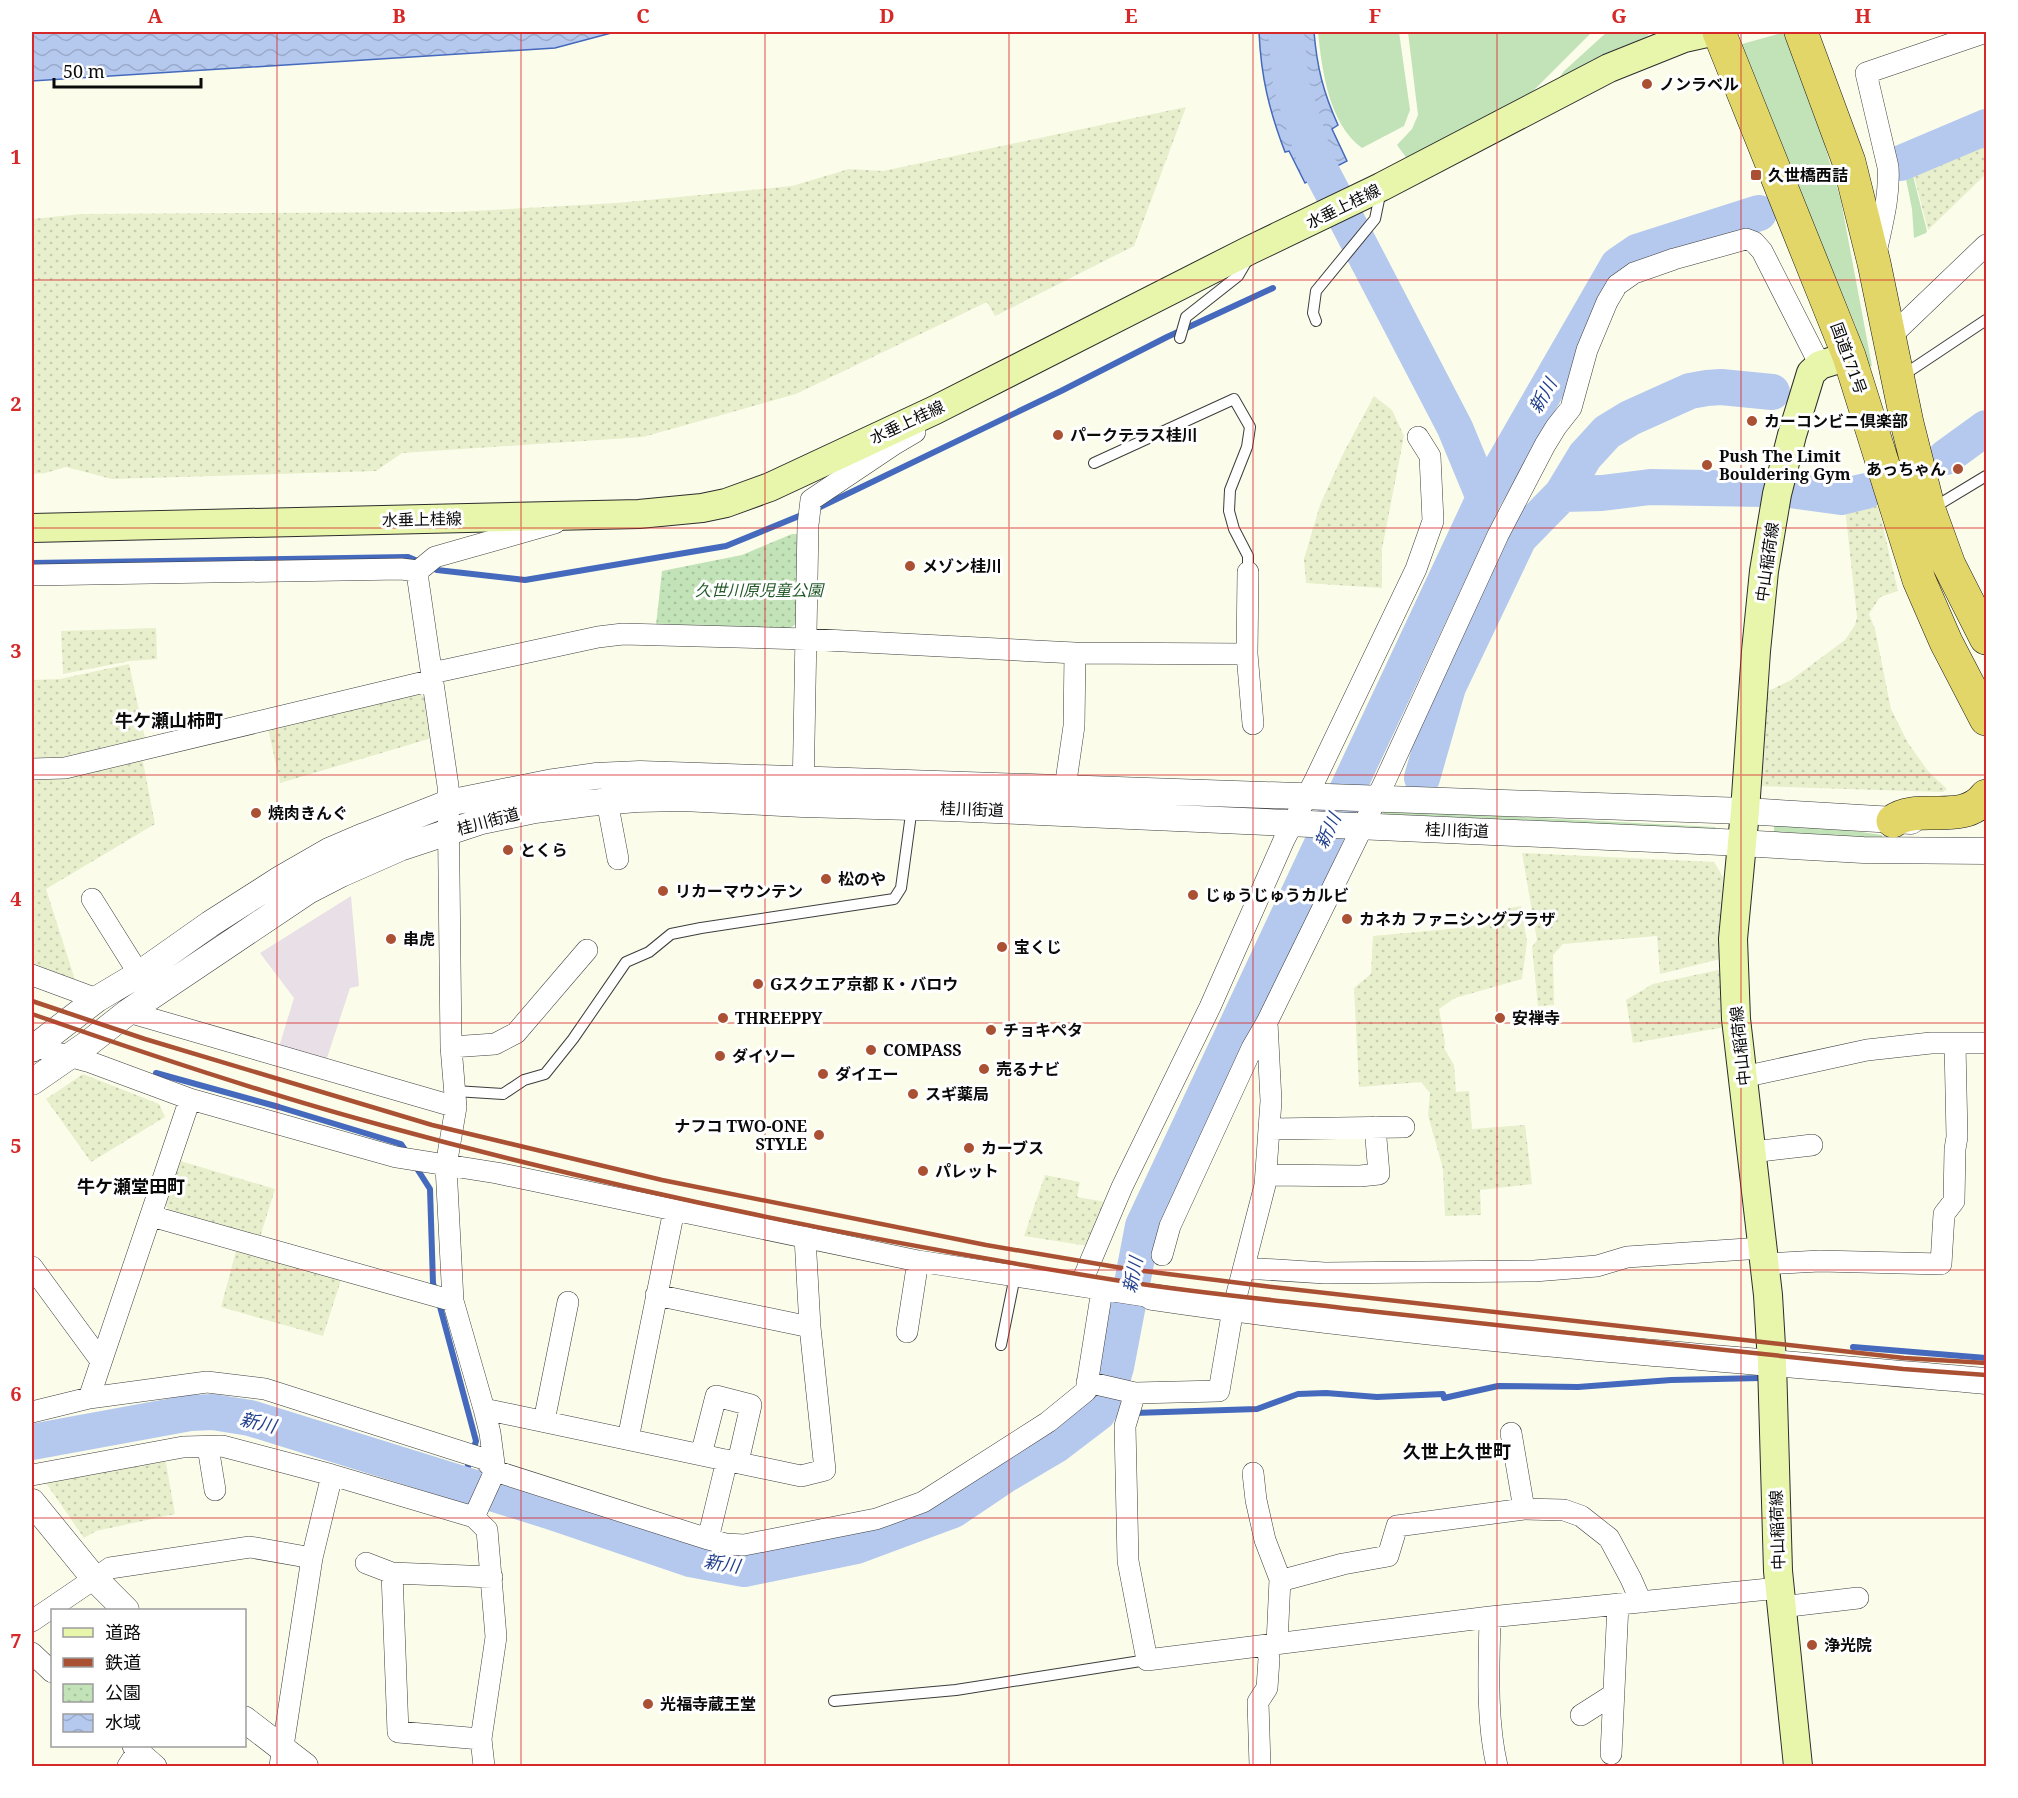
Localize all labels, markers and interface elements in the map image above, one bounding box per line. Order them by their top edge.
text: A [147,2,163,29]
text: B [392,2,406,29]
text: C [636,2,650,29]
text: D [879,2,895,29]
text: E [1124,2,1138,29]
text: F [1369,2,1381,29]
text: G [1611,2,1627,29]
text: H [1855,2,1871,29]
scale bar [54,51,201,89]
text: 50 m [63,59,105,83]
place label: ノンラベル [1659,73,1739,95]
marker: ノンラベル [1640,77,1654,91]
text: 1 [10,143,22,170]
place label: 久世橋西詰 [1768,164,1848,186]
marker: 久世橋西詰 [1749,168,1763,182]
street label: 水垂上桂線 [1302,179,1384,233]
street label: 国道171号 [1826,319,1872,397]
water label: 新川 [1523,372,1563,417]
text: 2 [10,390,22,417]
street label: 水垂上桂線 [866,395,948,449]
place label: カーコンビニ倶楽部 [1764,410,1908,432]
marker: カーコンビニ倶楽部 [1745,414,1759,428]
place label: パークテラス桂川 [1070,424,1198,446]
marker: パークテラス桂川 [1051,428,1065,442]
place label: Push The Limit Bouldering Gym [1719,445,1851,485]
marker: Push The Limit Bouldering Gym [1700,458,1714,472]
place label: あっちゃん [1866,458,1946,480]
marker: あっちゃん [1951,462,1965,476]
street label: 水垂上桂線 [382,507,462,531]
street label: 中山稲荷線 [1751,521,1783,603]
place label: メゾン桂川 [922,555,1002,577]
marker: メゾン桂川 [903,559,917,573]
park label: 久世川原児童公園 [695,579,825,601]
text: 3 [10,637,22,664]
district label: 牛ケ瀬山柿町 [115,708,223,732]
street label: 桂川街道 [940,797,1004,821]
place label: 焼肉きんぐ [268,802,348,824]
street label: 桂川街道 [454,802,522,840]
marker: 焼肉きんぐ [249,806,263,820]
water label: 新川 [1309,807,1346,852]
street label: 桂川街道 [1425,818,1489,842]
place label: とくら [520,839,568,861]
marker: とくら [501,843,515,857]
place label: 松のや [838,868,886,890]
marker: 松のや [819,872,833,886]
place label: リカーマウンテン [675,880,803,902]
marker: リカーマウンテン [656,884,670,898]
place label: じゅうじゅうカルビ [1205,884,1349,906]
text: 4 [10,885,22,912]
marker: じゅうじゅうカルビ [1186,888,1200,902]
place label: カネカ ファニシングプラザ [1359,908,1555,930]
marker: カネカ ファニシングプラザ [1340,912,1354,926]
place label: 串虎 [403,928,435,950]
marker: 串虎 [384,932,398,946]
place label: 宝くじ [1014,936,1062,958]
marker: 宝くじ [995,940,1009,954]
place label: Gスクエア京都 K・バロウ [770,973,958,995]
marker: Gスクエア京都 K・バロウ [751,977,765,991]
street label: 中山稲荷線 [1725,1005,1755,1087]
place label: THREEPPY [735,1007,823,1029]
place label: 安禅寺 [1512,1007,1560,1029]
marker: THREEPPY [716,1011,730,1025]
marker: 安禅寺 [1493,1011,1507,1025]
place label: チョキペタ [1003,1019,1083,1041]
marker: チョキペタ [984,1023,998,1037]
place label: COMPASS [883,1039,962,1061]
marker: COMPASS [864,1043,878,1057]
place label: ダイソー [732,1045,796,1067]
marker: ダイソー [713,1049,727,1063]
place label: 売るナビ [996,1058,1060,1080]
marker: 売るナビ [977,1062,991,1076]
place label: ダイエー [835,1063,899,1085]
marker: ダイエー [816,1067,830,1081]
place label: スギ薬局 [925,1083,989,1105]
marker: スギ薬局 [906,1087,920,1101]
place label: ナフコ TWO-ONE STYLE [674,1115,807,1155]
marker: ナフコ TWO-ONE STYLE [812,1128,826,1142]
text: 5 [10,1132,22,1159]
place label: カーブス [981,1137,1044,1159]
marker: カーブス [962,1141,976,1155]
place label: パレット [935,1160,999,1182]
marker: パレット [916,1164,930,1178]
district label: 牛ケ瀬堂田町 [77,1174,185,1198]
water label: 新川 [1117,1253,1148,1295]
text: 6 [10,1380,22,1407]
water label: 新川 [238,1406,280,1438]
district label: 久世上久世町 [1403,1439,1511,1463]
street label: 中山稲荷線 [1765,1490,1789,1570]
water label: 新川 [703,1548,744,1578]
legend [51,1609,246,1747]
text: 道路 [105,1620,141,1644]
text: 7 [10,1627,22,1654]
place label: 浄光院 [1824,1634,1872,1656]
marker: 浄光院 [1805,1638,1819,1652]
text: 鉄道 [105,1650,141,1674]
text: 公園 [105,1680,141,1704]
place label: 光福寺蔵王堂 [660,1693,756,1715]
marker: 光福寺蔵王堂 [641,1697,655,1711]
text: 水域 [105,1710,141,1734]

